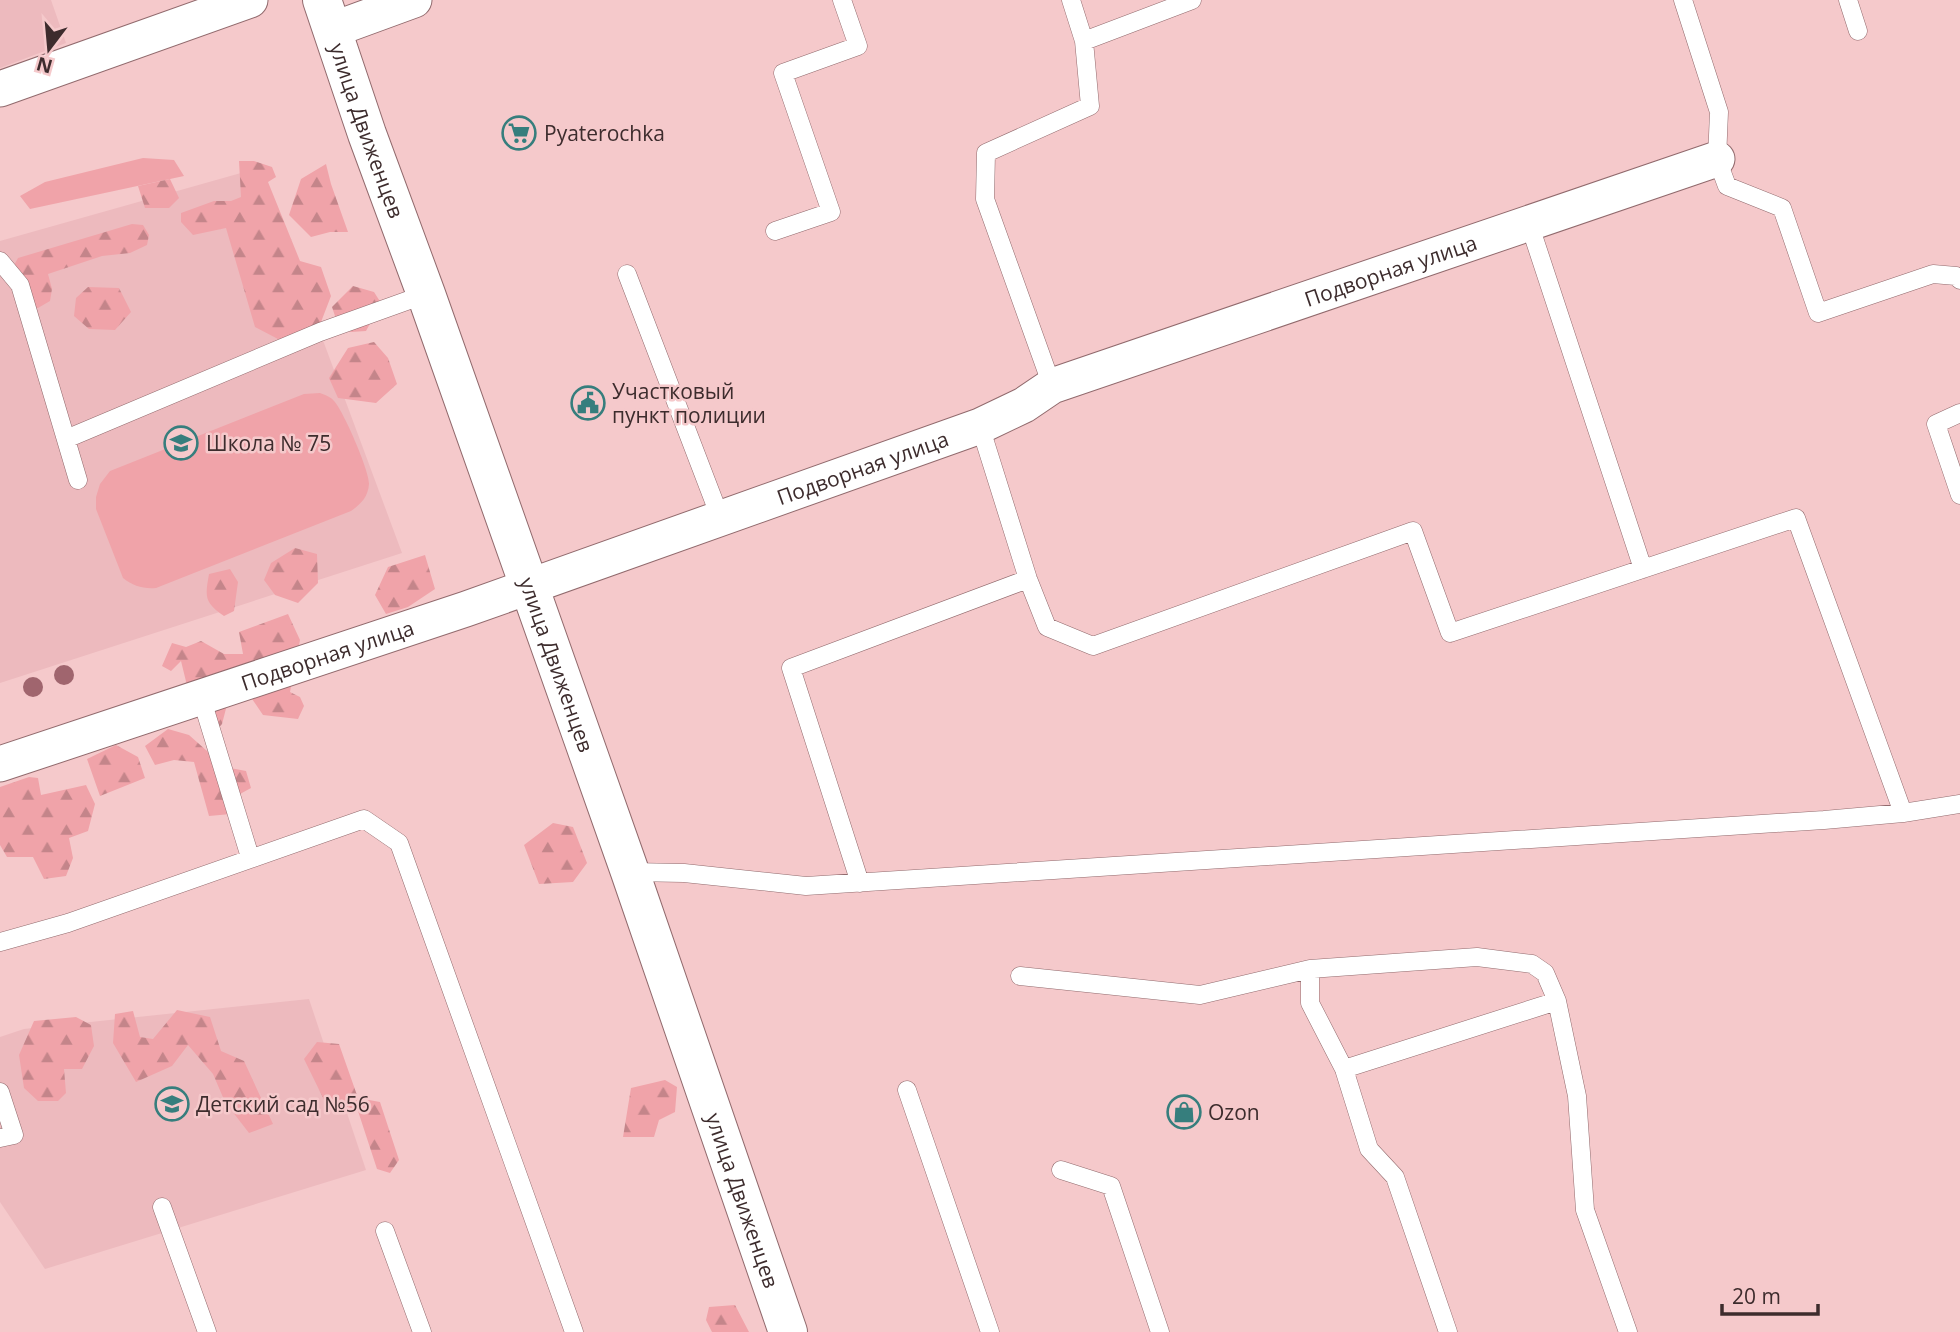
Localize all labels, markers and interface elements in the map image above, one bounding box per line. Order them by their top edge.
north arrow [14,14,84,84]
street label: улица Движенцев [323,39,411,222]
text: N [33,51,55,80]
supermarket icon: Pyaterochka [500,114,538,152]
place label: Pyaterochka [544,119,665,147]
street label: Подворная улица [1301,228,1480,313]
place label: Участковый пункт полиции [612,377,766,429]
public building icon: Участковый пункт полиции [569,384,607,422]
school or university icon: Школа № 75 [162,424,200,462]
street label: Подворная улица [773,424,952,511]
place label: Школа № 75 [206,429,331,457]
street label: улица Движенцев [513,573,601,756]
street label: Подворная улица [237,613,417,697]
school or university icon: Детский сад №56 [153,1085,191,1123]
place label: Детский сад №56 [196,1090,370,1118]
shop icon: Ozon [1165,1093,1203,1131]
place label: Ozon [1208,1098,1260,1126]
street label: улица Движенцев [700,1109,786,1292]
scale bar [1722,1272,1818,1316]
text: 20 m [1732,1282,1781,1310]

